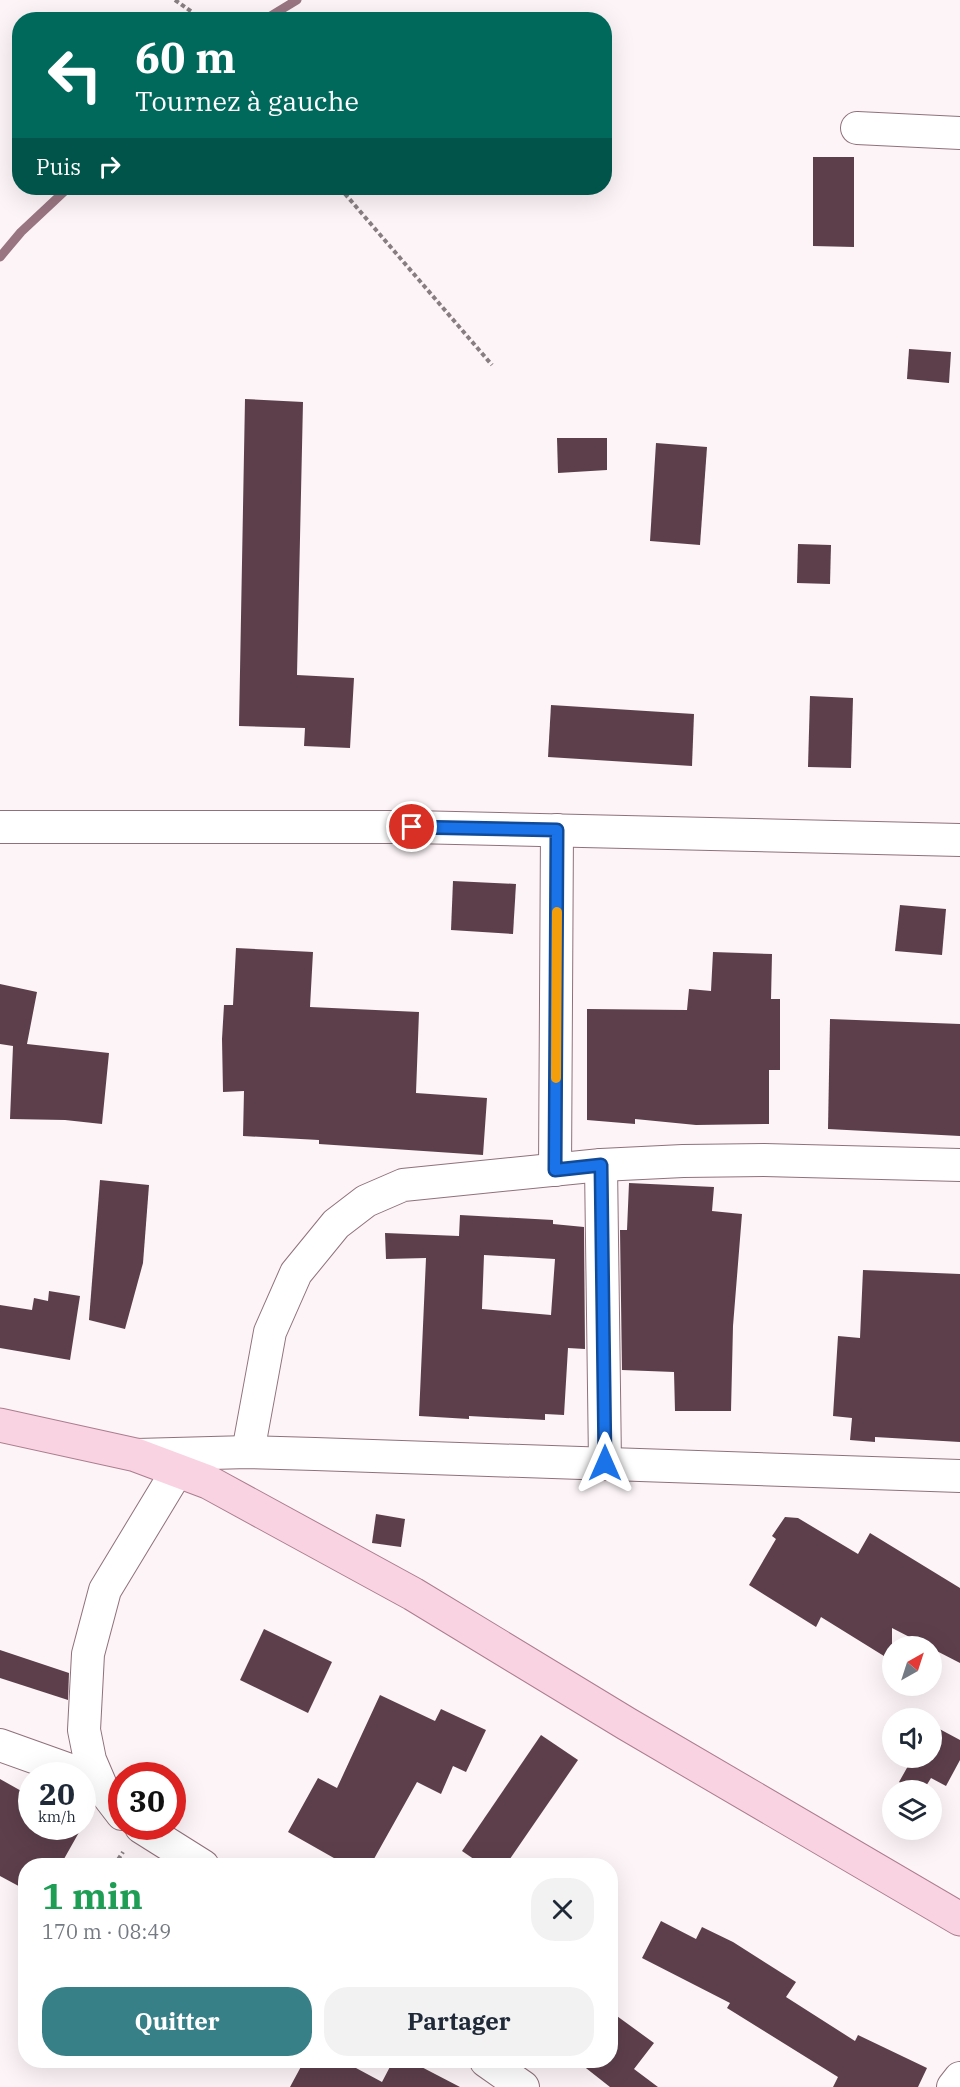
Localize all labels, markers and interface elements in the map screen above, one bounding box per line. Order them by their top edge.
text: 60 m [135,30,236,85]
icon: left [36,36,114,114]
text: Tournez à gauche [135,83,359,118]
icon: right [93,150,126,183]
text: Puis [36,152,81,181]
pin [386,801,437,852]
icon: arrive [395,810,428,843]
position arrow [573,1431,637,1495]
north arrow [882,1636,942,1696]
map controls [882,1636,942,1840]
button: sound [882,1708,942,1768]
speed limit sign: 30 [108,1762,186,1840]
text: 20 [39,1774,75,1813]
button: layers [882,1780,942,1840]
text: km/h [38,1807,76,1826]
text: 1 min [42,1872,143,1919]
button: close [531,1878,594,1941]
text: 170 m · 08:49 [42,1918,171,1945]
button: Quitter [42,1987,312,2056]
button: Partager [324,1987,594,2056]

